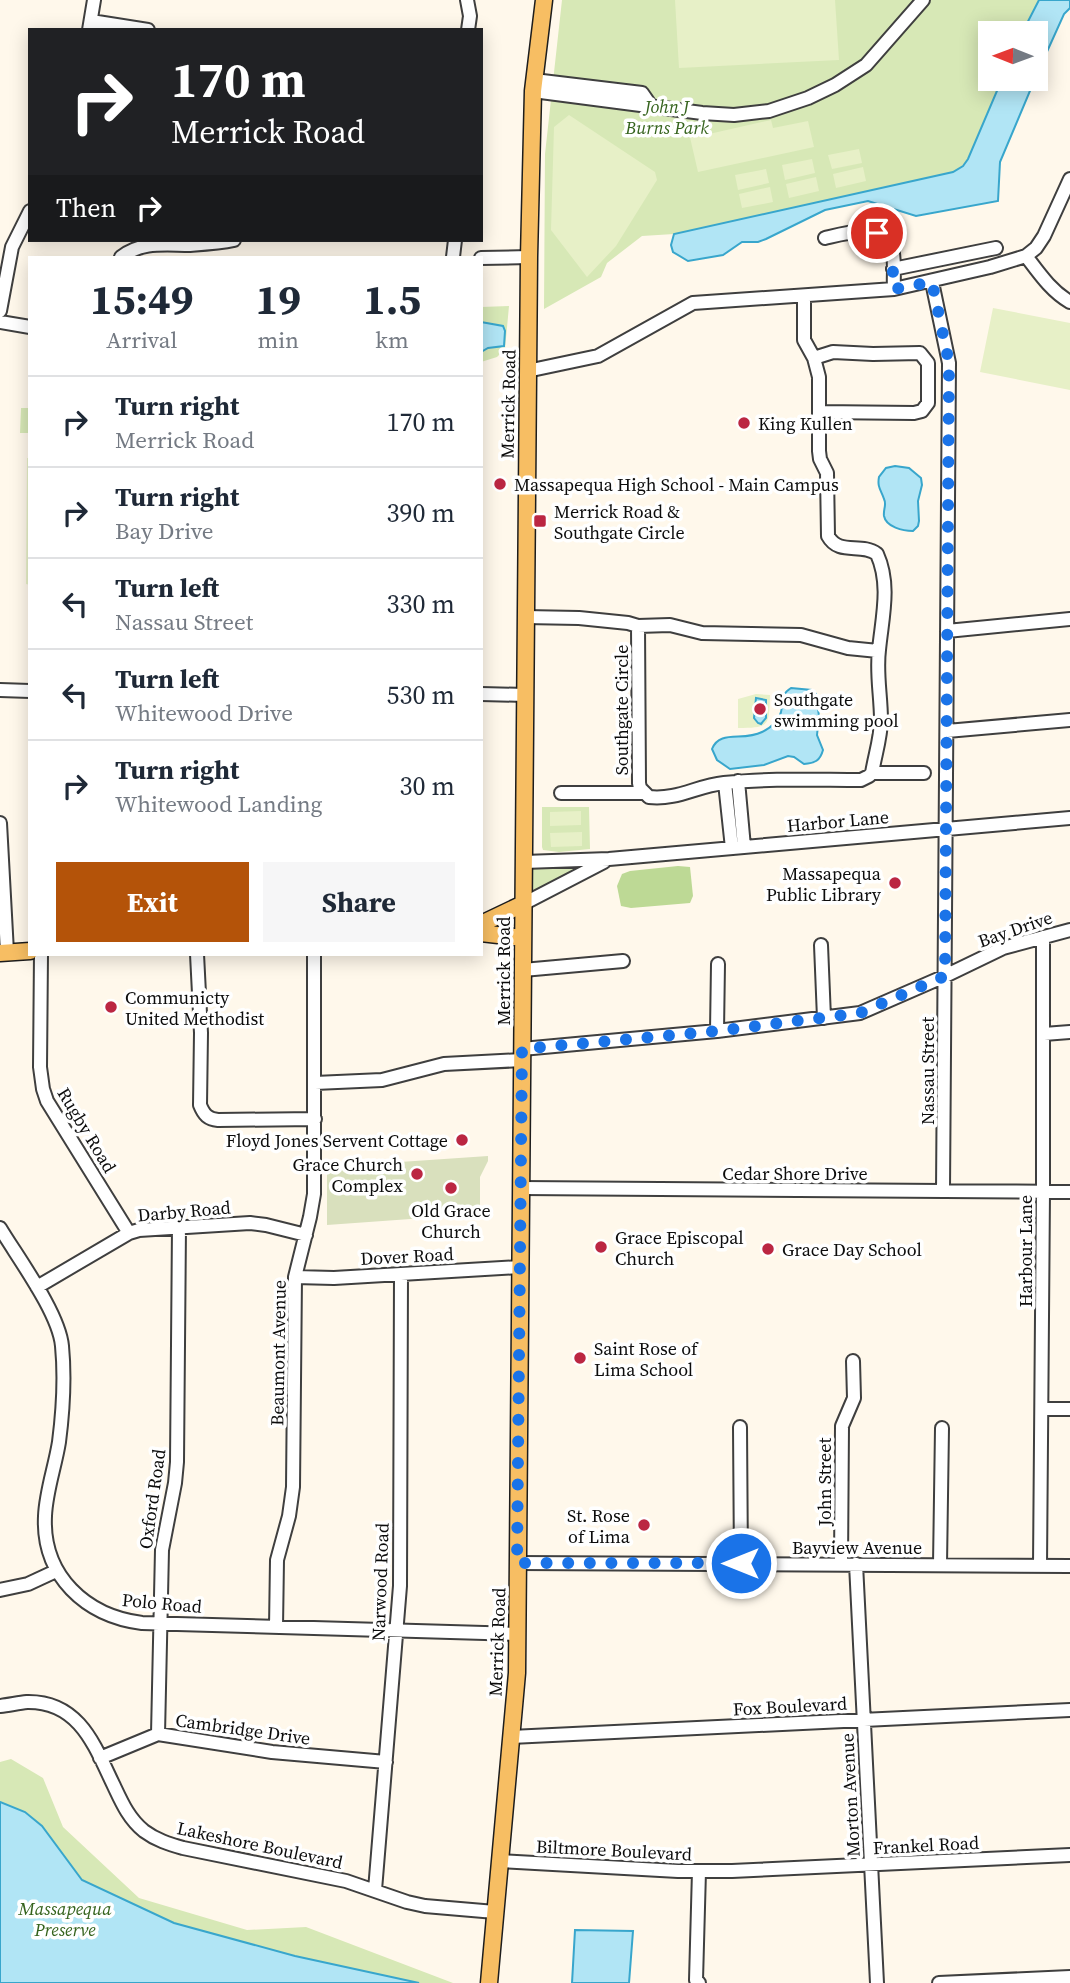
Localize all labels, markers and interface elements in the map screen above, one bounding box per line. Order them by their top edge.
north arrow [978,21,1048,91]
map controls [978,21,1048,91]
text: 170 m [171,46,306,113]
icon: right [56,56,147,147]
park label: John J Burns Park [624,94,709,140]
text: Merrick Road [171,110,365,154]
icon: right [130,189,168,227]
text: Then [56,190,116,226]
pin [847,203,907,263]
icon: arrive [858,214,896,252]
text: 15:49 [90,270,194,328]
text: 19 [255,270,301,328]
text: 1.5 [363,270,421,328]
text: Arrival [106,324,177,356]
text: min [257,324,299,356]
text: km [375,324,409,356]
street label: Merrick Road [495,349,521,459]
text: Turn right [115,388,239,424]
icon: right [56,403,94,441]
text: 170 m [387,404,455,440]
place label: King Kullen [758,411,853,436]
marker: King Kullen [736,415,752,431]
text: Merrick Road [115,424,254,456]
place label: Massapequa High School - Main Campus [514,472,839,497]
marker: Massapequa High School - Main Campus [492,476,508,492]
text: Turn right [115,479,239,515]
icon: right [56,494,94,532]
text: 390 m [387,495,455,531]
place label: Merrick Road & Southgate Circle [554,499,685,545]
marker: Merrick Road & Southgate Circle [532,513,548,529]
text: Bay Drive [115,515,214,547]
text: Turn left [115,570,219,606]
icon: left [56,585,94,623]
text: 330 m [387,586,455,622]
text: Nassau Street [115,606,253,638]
street label: Southgate Circle [609,645,634,775]
text: Turn left [115,661,219,697]
icon: left [56,676,94,714]
text: 530 m [387,677,455,713]
place label: Southgate swimming pool [774,687,899,733]
text: Whitewood Drive [115,697,293,729]
marker: Southgate swimming pool [752,701,768,717]
text: Turn right [115,752,239,788]
icon: right [56,767,94,805]
text: 30 m [400,768,455,804]
text: Whitewood Landing [115,788,323,820]
street label: Harbor Lane [786,804,890,838]
place label: Massapequa Public Library [766,861,882,907]
button: Exit [56,862,249,942]
button: Share [263,862,455,942]
marker: Massapequa Public Library [887,875,903,891]
street label: Bay Drive [974,905,1056,953]
street label: Merrick Road [491,916,516,1026]
place label: Communicty United Methodist [125,985,264,1031]
marker: Communicty United Methodist [103,999,119,1015]
street label: Nassau Street [915,1017,940,1125]
street label: Rugby Road [52,1083,122,1177]
place label: Floyd Jones Servent Cottage [226,1128,448,1153]
marker: Floyd Jones Servent Cottage [454,1132,470,1148]
place label: Grace Church Complex [293,1152,404,1198]
street label: Cedar Shore Drive [722,1161,868,1186]
marker: Grace Church Complex [409,1166,425,1182]
marker: Old Grace Church [443,1180,459,1196]
street label: Darby Road [136,1194,232,1228]
street label: Harbour Lane [1013,1195,1038,1307]
place label: Old Grace Church [411,1198,491,1244]
place label: Grace Episcopal Church [615,1225,744,1271]
place label: Grace Day School [782,1237,922,1262]
marker: Grace Episcopal Church [593,1239,609,1255]
street label: Dover Road [360,1241,454,1271]
marker: Grace Day School [760,1241,776,1257]
street label: Beaumont Avenue [264,1280,292,1426]
place label: Saint Rose of Lima School [594,1336,699,1382]
marker: Saint Rose of Lima School [572,1350,588,1366]
street label: John Street [812,1438,837,1527]
street label: Oxford Road [133,1447,171,1551]
place label: St. Rose of Lima [567,1503,631,1549]
marker: St. Rose of Lima [636,1517,652,1533]
street label: Narwood Road [365,1522,395,1642]
position arrow [704,1526,778,1600]
street label: Bayview Avenue [792,1535,922,1560]
street label: Polo Road [121,1587,203,1619]
street label: Merrick Road [483,1587,511,1697]
street label: Fox Boulevard [732,1691,848,1721]
street label: Cambridge Drive [174,1707,312,1751]
street label: Morton Avenue [834,1733,866,1857]
street label: Lakeshore Boulevard [175,1815,345,1875]
street label: Frankel Road [872,1830,980,1860]
street label: Biltmore Boulevard [535,1833,693,1867]
park label: Massapequa Preserve [17,1896,112,1942]

